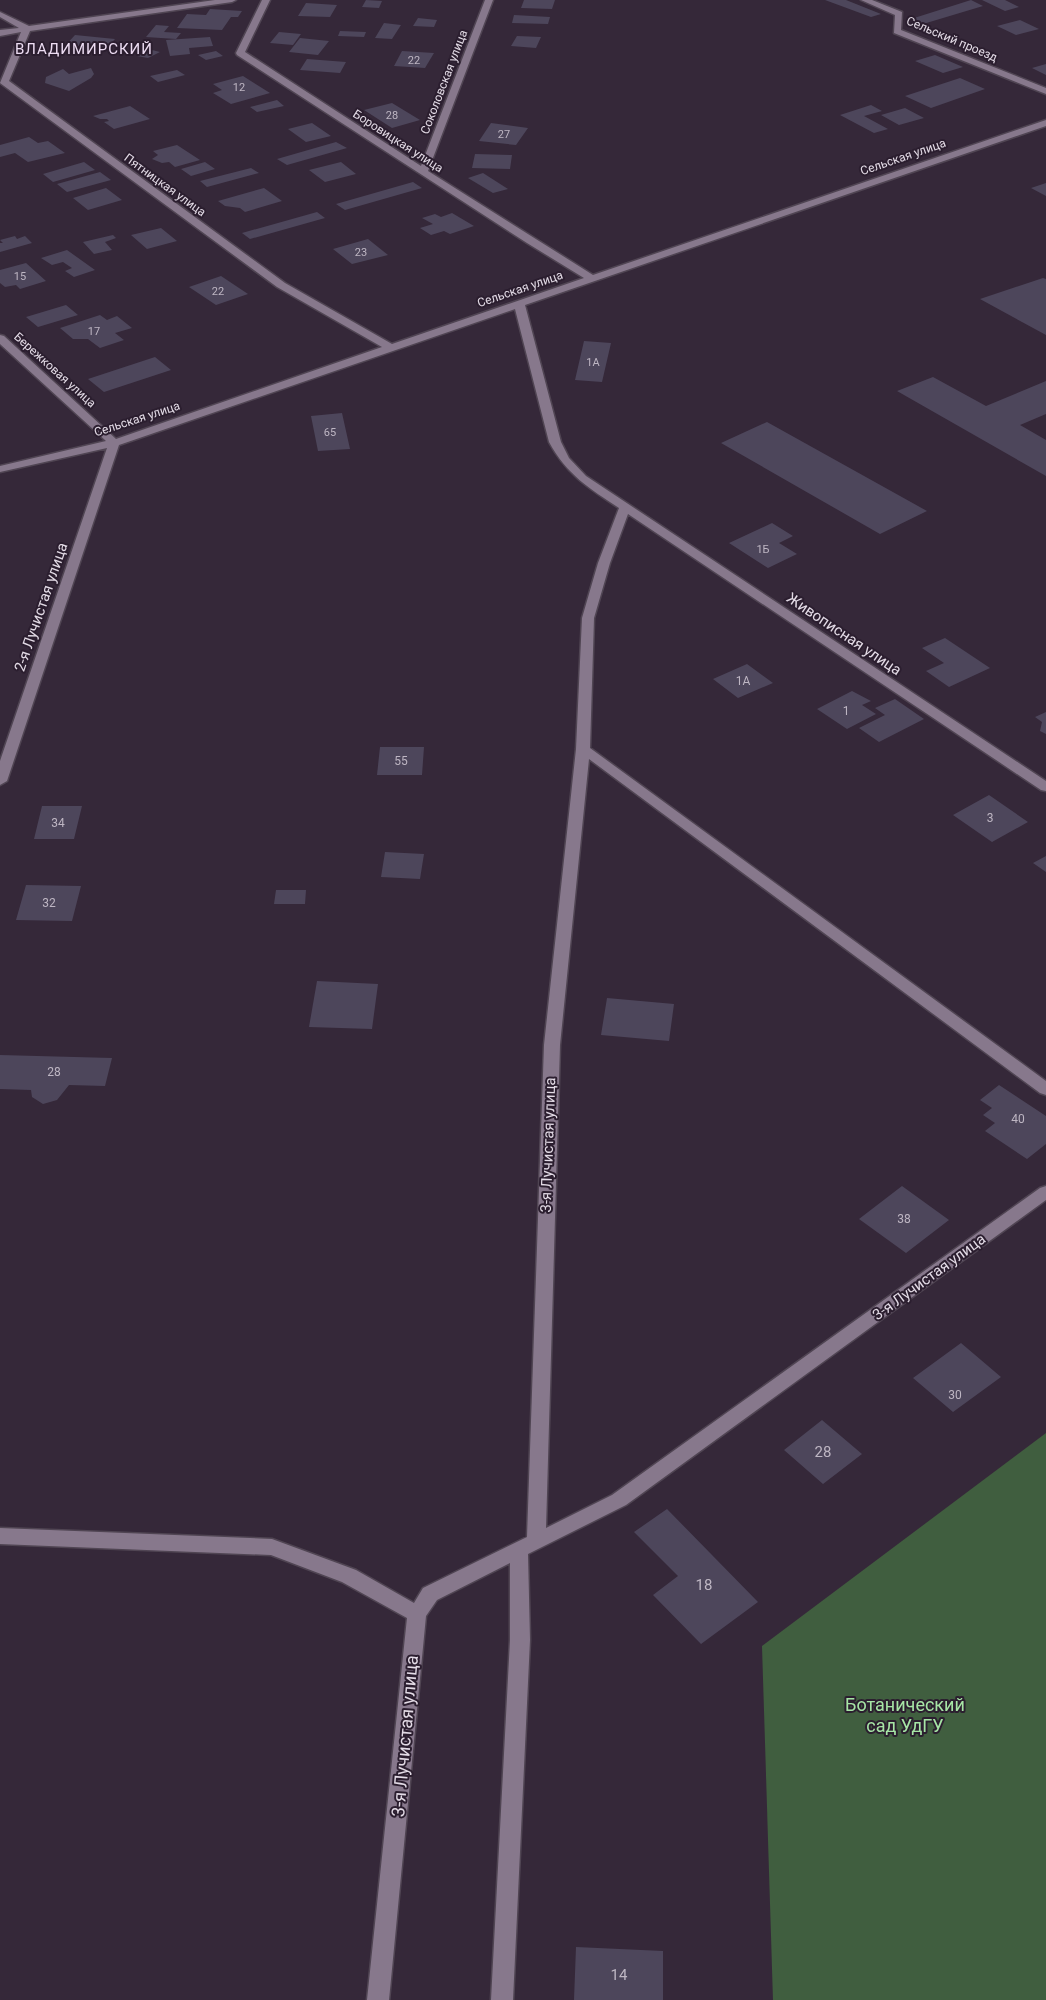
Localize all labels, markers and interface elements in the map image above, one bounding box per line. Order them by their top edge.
street label: Сельский проезд [904,14,1000,64]
street label: Соколовская улица [418,28,470,136]
district label: ВЛАДИМИРСКИЙ [15,40,153,58]
house number: 22 [408,54,420,67]
house number: 12 [233,81,245,94]
street label: Боровицкая улица [350,107,446,175]
house number: 28 [386,109,398,122]
house number: 27 [498,128,510,141]
street label: Сельская улица [858,136,948,178]
street label: Пятницкая улица [121,151,209,219]
house number: 23 [355,246,367,259]
street label: Сельская улица [475,268,565,310]
house number: 15 [14,270,26,283]
house number: 22 [212,285,224,298]
house number: 17 [88,325,100,338]
street label: Бережковая улица [11,330,99,410]
house number: 1А [586,356,601,369]
street label: Сельская улица [92,399,182,439]
house number: 65 [324,426,336,439]
street label: 2-я Лучистая улица [10,540,72,674]
house number: 1Б [756,543,770,556]
street label: Живописная улица [783,589,905,679]
house number: 1А [736,674,750,688]
house number: 1 [843,704,849,718]
house number: 55 [394,754,408,768]
house number: 3 [987,811,993,825]
house number: 34 [51,816,65,830]
house number: 32 [42,896,56,910]
house number: 28 [47,1065,61,1079]
street label: 3-я Лучистая улица [537,1077,559,1213]
house number: 40 [1011,1112,1025,1126]
house number: 38 [897,1212,911,1226]
street label: 3-я Лучистая улица [869,1230,989,1324]
house number: 30 [948,1388,962,1402]
house number: 28 [815,1443,831,1461]
house number: 18 [696,1576,712,1594]
street label: 3-я Лучистая улица [387,1654,422,1818]
park label: Ботанический сад УдГУ [845,1694,965,1736]
house number: 14 [611,1966,628,1984]

